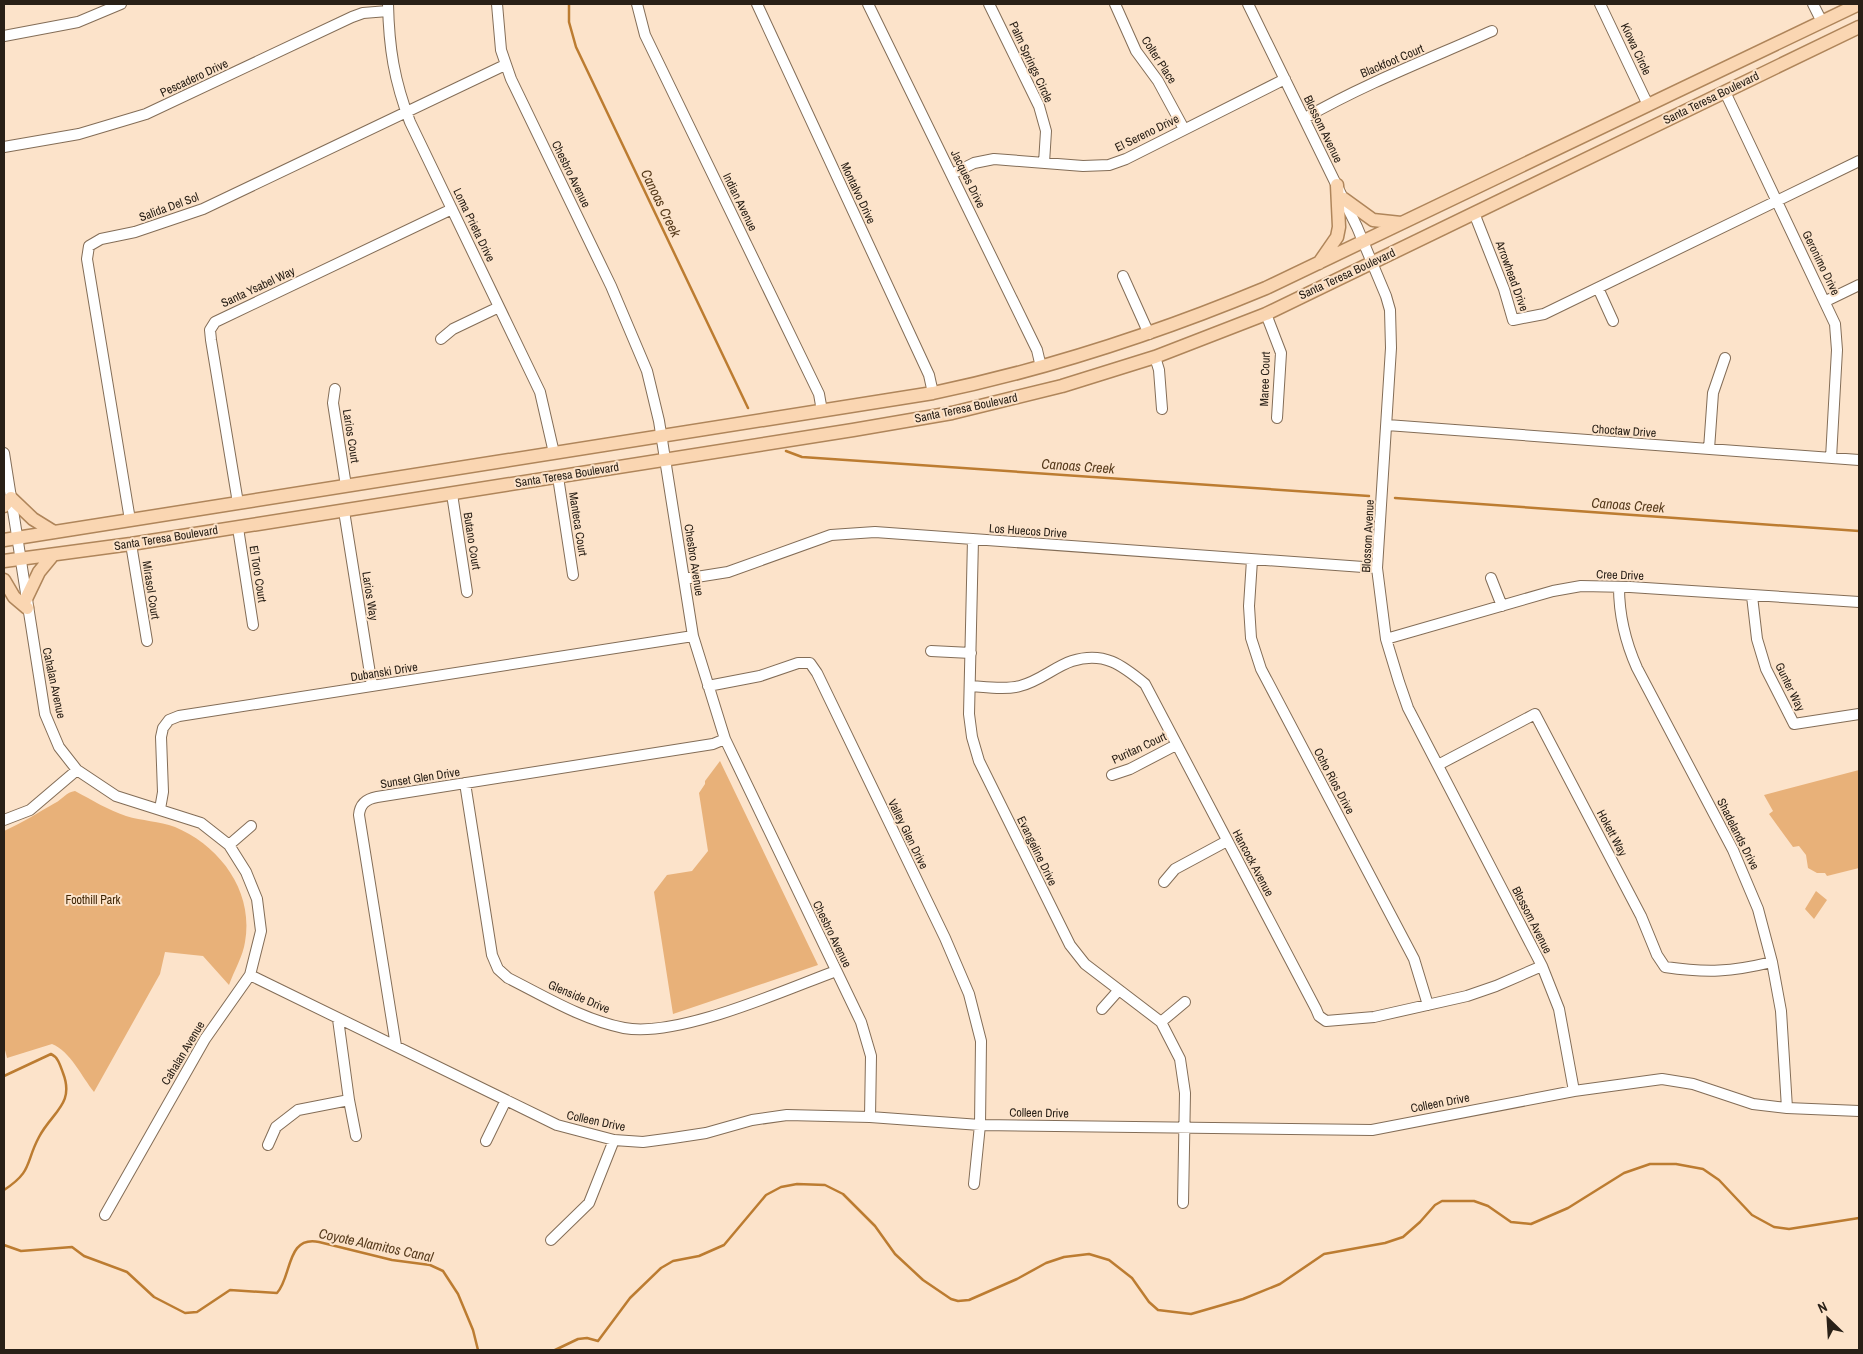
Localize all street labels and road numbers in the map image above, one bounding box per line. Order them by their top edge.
street label: Palm Springs Circle [1005,19,1057,105]
street label: Kiowa Circle [1617,20,1655,78]
street label: Colter Place [1138,33,1180,87]
street label: Blackfoot Court [1358,40,1426,82]
street label: Pescadero Drive [157,55,231,101]
street label: Santa Teresa Boulevard [1660,68,1762,128]
street label: Blossom Avenue [1300,93,1346,165]
street label: El Sereno Drive [1112,111,1182,155]
street label: Chesbro Avenue [548,138,594,210]
street label: Jacques Drive [947,147,989,211]
street label: Montalvo Drive [837,160,879,226]
street label: Indian Avenue [719,170,761,234]
street label: Loma Prieta Drive [449,186,499,264]
street label: Salida Del Sol [137,189,201,225]
street label: Geronimo Drive [1798,228,1844,298]
street label: Arrowhead Drive [1492,238,1532,313]
street label: Santa Teresa Boulevard [1296,245,1398,303]
street label: Santa Ysabel Way [218,263,298,311]
street label: Maree Court [1256,351,1274,407]
street label: Santa Teresa Boulevard [913,389,1019,427]
street label: Larios Court [339,408,363,464]
street label: Choctaw Drive [1591,421,1657,441]
street label: Santa Teresa Boulevard [514,459,620,491]
street label: Manteca Court [565,491,591,557]
street label: Blossom Avenue [1358,499,1378,573]
street label: Butano Court [460,511,484,571]
street label: Los Huecos Drive [988,520,1068,542]
street label: Santa Teresa Boulevard [113,522,219,554]
street label: Chesbro Avenue [680,523,708,597]
street label: El Toro Court [246,544,270,604]
street label: Mirasol Court [138,560,164,621]
street label: Cree Drive [1596,566,1644,584]
street label: Larios Way [358,570,382,622]
street label: Cahalan Avenue [39,646,69,720]
street label: Dubanski Drive [349,659,419,685]
street label: Gunter Way [1771,660,1809,714]
street label: Puritan Court [1109,728,1169,768]
street label: Ocho Rios Drive [1310,745,1358,817]
street label: Sunset Glen Drive [379,764,461,792]
street label: Valley Glen Drive [884,796,932,872]
street label: Shadelands Drive [1713,796,1763,872]
street label: Hokett Way [1593,807,1631,859]
street label: Evangeline Drive [1013,814,1061,888]
street label: Hancock Avenue [1229,827,1277,899]
street label: Blossom Avenue [1508,884,1556,956]
street label: Chesbro Avenue [809,898,855,970]
street label: Glenside Drive [546,977,612,1017]
street label: Cahalan Avenue [158,1018,208,1088]
street label: Colleen Drive [1409,1089,1471,1117]
street label: Colleen Drive [1009,1104,1069,1122]
street label: Colleen Drive [565,1107,627,1135]

